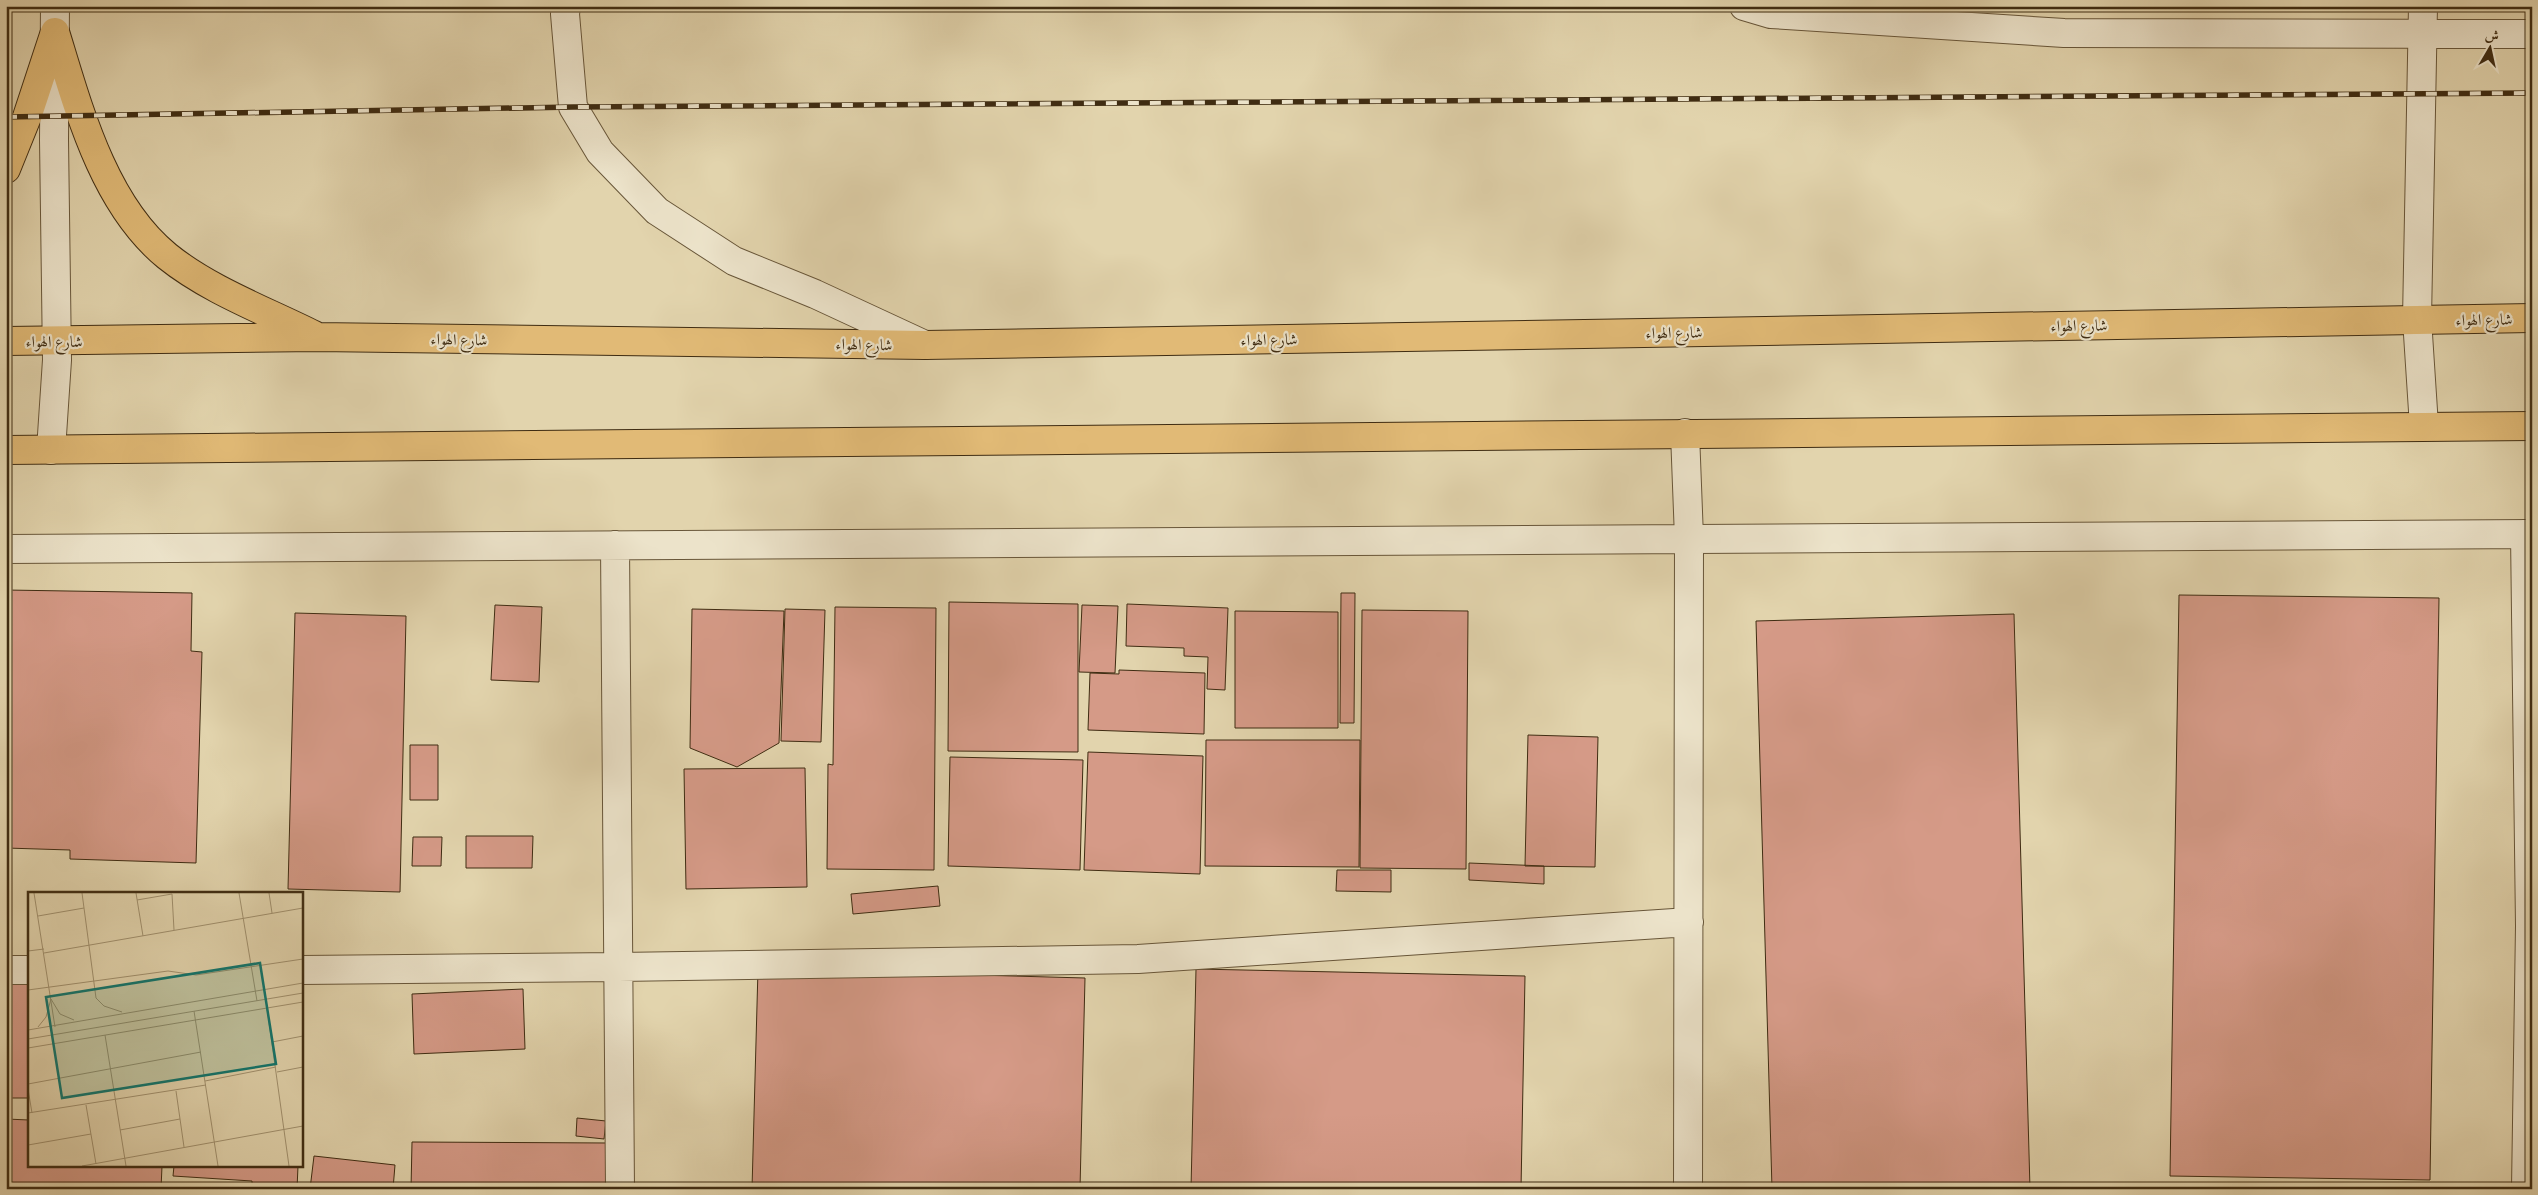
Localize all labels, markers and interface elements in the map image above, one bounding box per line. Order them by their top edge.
north arrow [2466,22,2516,72]
text: ش [2484,26,2500,46]
street label: شارع الهواء [2455,310,2513,333]
street label: شارع الهواء [2050,316,2108,339]
street label: شارع الهواء [1645,323,1703,346]
street label: شارع الهواء [430,330,488,353]
street label: شارع الهواء [1240,330,1298,353]
street label: شارع الهواء [25,332,83,355]
street label: شارع الهواء [835,335,893,358]
inset map [28,892,302,1168]

